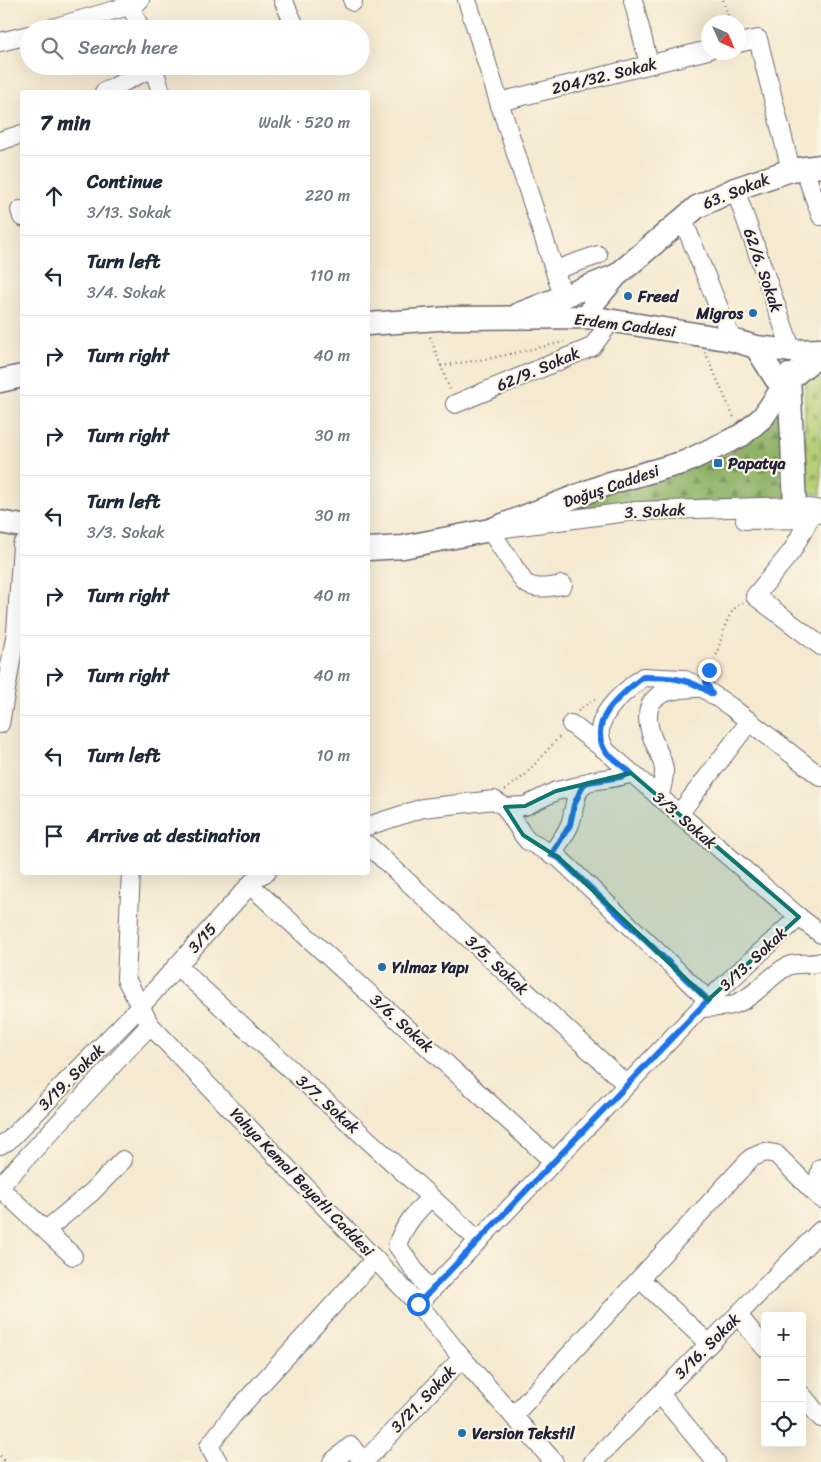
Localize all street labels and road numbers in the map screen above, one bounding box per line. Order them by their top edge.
street label: 204/32. Sokak [548,49,660,103]
street label: 63. Sokak [698,164,774,218]
street label: 62/6. Sokak [735,224,791,317]
street label: Erdem Caddesi [573,304,678,346]
street label: 62/9. Sokak [492,338,585,400]
street label: Doğuş Caddesi [559,456,664,516]
street label: 3. Sokak [624,495,687,527]
street label: 3/3. Sokak [646,784,724,857]
street label: 3/15 [180,916,224,960]
street label: 3/13. Sokak [712,919,794,998]
street label: 3/5. Sokak [458,928,536,1003]
street label: 3/6. Sokak [363,986,441,1060]
street label: 3/19. Sokak [30,1036,112,1118]
street label: 3/7. Sokak [289,1067,367,1141]
street label: Yahya Kemal Beyatlı Caddesi [222,1100,382,1264]
street label: 3/16. Sokak [667,1305,748,1386]
street label: 3/21. Sokak [383,1358,463,1440]

